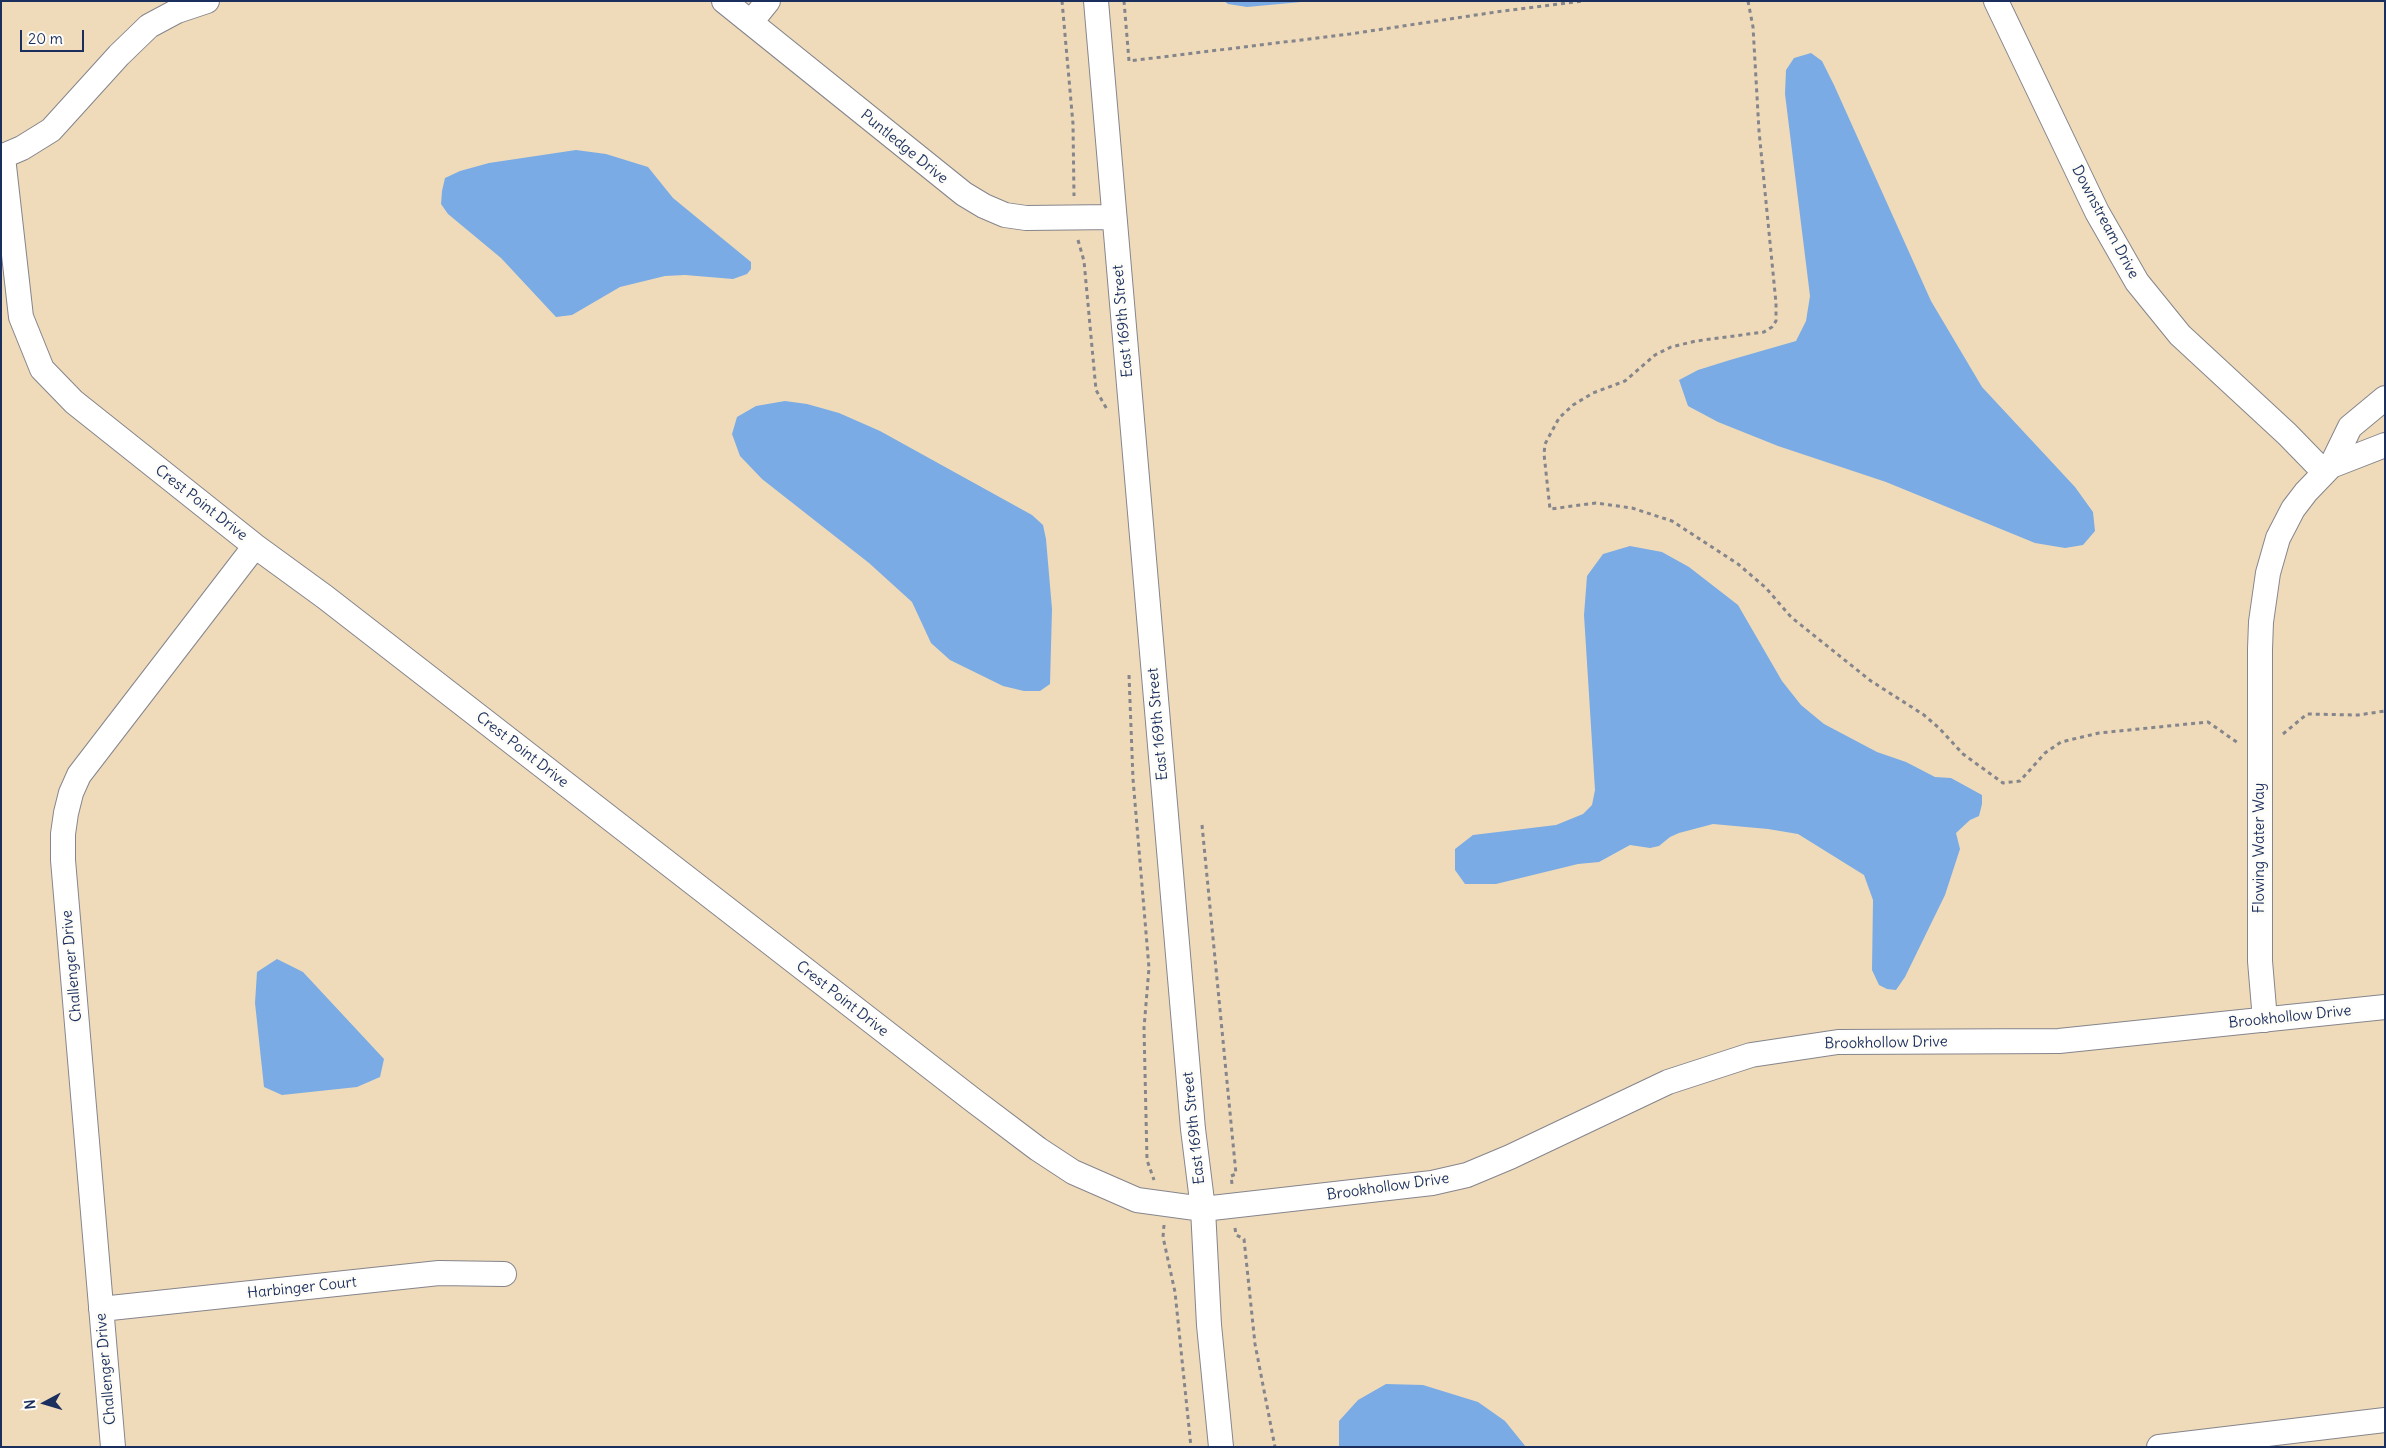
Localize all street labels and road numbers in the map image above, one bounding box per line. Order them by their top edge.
street label: Puntledge Drive [857,106,951,188]
street label: Downstream Drive [2067,162,2143,282]
street label: East 169th Street [1109,264,1137,378]
street label: Crest Point Drive [151,461,251,545]
street label: East 169th Street [1144,667,1172,781]
street label: Crest Point Drive [472,708,572,792]
street label: Flowing Water Way [2251,783,2269,913]
street label: Challenger Drive [58,909,86,1023]
street label: Crest Point Drive [792,957,892,1041]
street label: Brookhollow Drive [2228,1002,2352,1032]
street label: Brookhollow Drive [1824,1033,1948,1053]
street label: East 169th Street [1179,1071,1209,1185]
street label: Brookhollow Drive [1326,1170,1450,1204]
street label: Harbinger Court [246,1273,358,1303]
street label: Challenger Drive [92,1312,120,1426]

